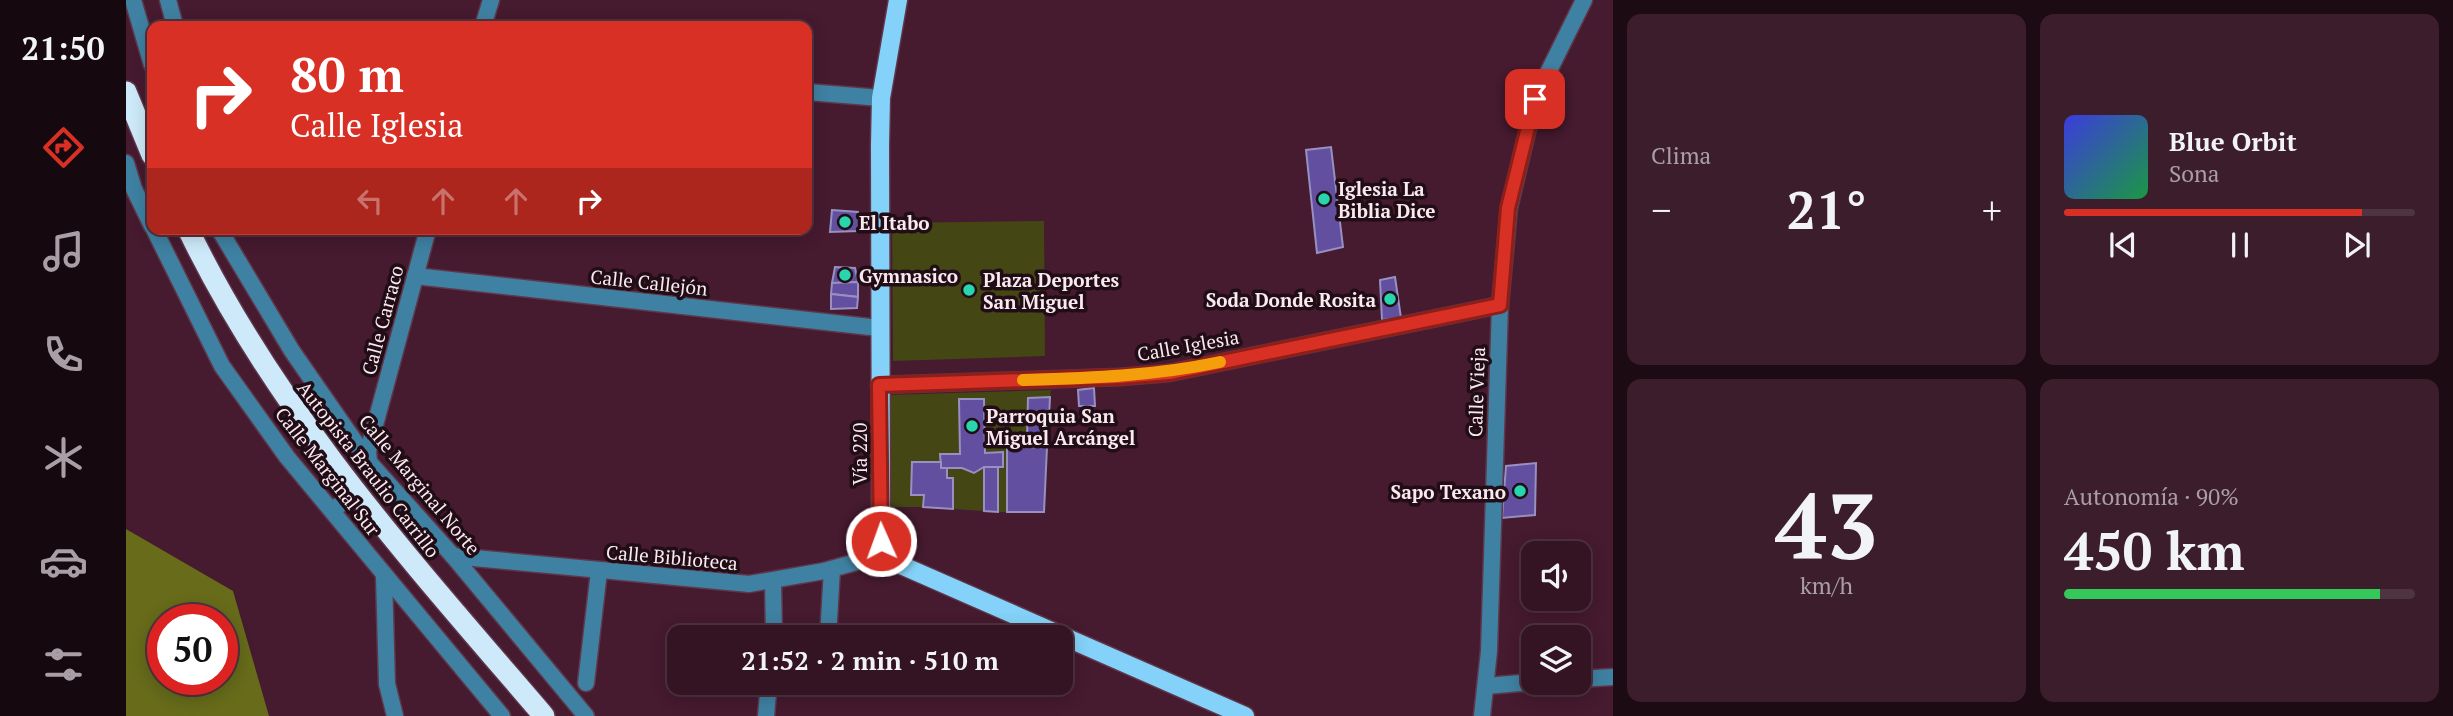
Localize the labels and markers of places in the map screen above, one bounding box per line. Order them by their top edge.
pin [1505,69,1565,129]
place label: Iglesia La Biblia Dice [1338,176,1436,223]
marker: Iglesia La Biblia Dice [1316,191,1332,207]
place label: El Itabo [859,210,930,235]
marker: El Itabo [837,214,853,230]
place label: Gymnasico [859,263,958,288]
marker: Gymnasico [837,267,853,283]
place label: Plaza Deportes San Miguel [983,267,1120,314]
marker: Plaza Deportes San Miguel [961,282,977,298]
place label: Soda Donde Rosita [1206,287,1376,312]
marker: Soda Donde Rosita [1382,291,1398,307]
place label: Parroquia San Miguel Arcángel [986,403,1135,450]
marker: Parroquia San Miguel Arcángel [964,418,980,434]
place label: Sapo Texano [1391,479,1506,504]
marker: Sapo Texano [1512,483,1528,499]

